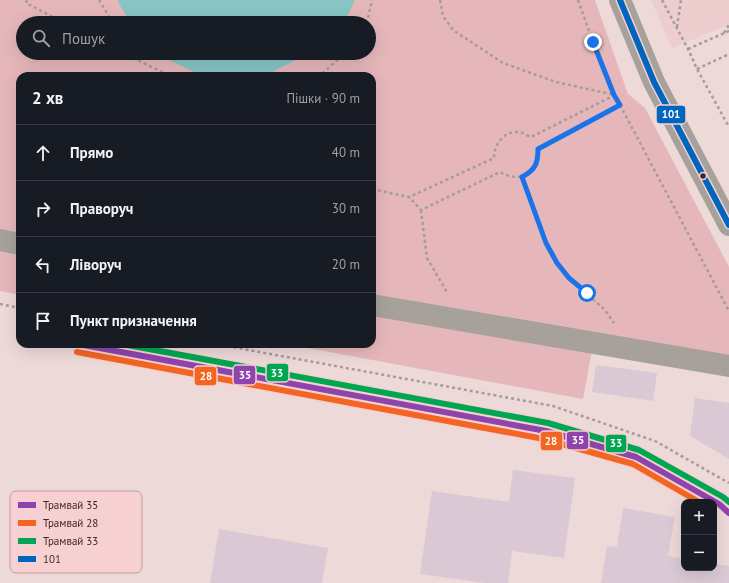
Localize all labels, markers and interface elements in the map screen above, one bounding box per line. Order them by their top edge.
search box [16,16,376,60]
icon: search [30,27,52,49]
text: Пошук [62,29,105,48]
route end [584,33,602,51]
text: 2 хв [32,87,63,109]
text: Пішки · 90 m [286,90,360,107]
line badge: 101 [656,105,686,124]
text: 101 [662,107,680,121]
icon: ahead [32,142,54,164]
text: Прямо [70,143,113,162]
text: 40 m [332,144,360,161]
unlabelled marker [698,171,708,181]
icon: right [32,198,54,220]
text: Праворуч [70,199,133,218]
text: 30 m [332,200,360,217]
icon: left [32,254,54,276]
text: Ліворуч [70,255,122,274]
text: 20 m [332,256,360,273]
route start [578,284,596,302]
icon: arrive [32,310,54,332]
text: Пункт призначення [70,311,197,330]
line badge: 33 [266,363,289,382]
line badge: 35 [233,365,256,385]
line badge: 28 [194,366,217,386]
text: 33 [271,366,283,380]
text: 35 [239,368,251,382]
text: 28 [200,369,212,383]
line badge: 28 [540,431,563,451]
line badge: 35 [566,431,589,450]
text: 35 [572,433,584,447]
text: 28 [545,434,557,448]
line badge: 33 [605,434,627,453]
text: 33 [610,436,622,450]
legend [10,491,142,573]
text: Трамвай 35 [43,498,98,512]
map controls [681,499,717,571]
button: + [681,499,717,535]
text: Трамвай 28 [43,516,98,530]
text: Трамвай 33 [43,534,98,548]
button: − [681,535,717,571]
text: 101 [43,552,61,566]

